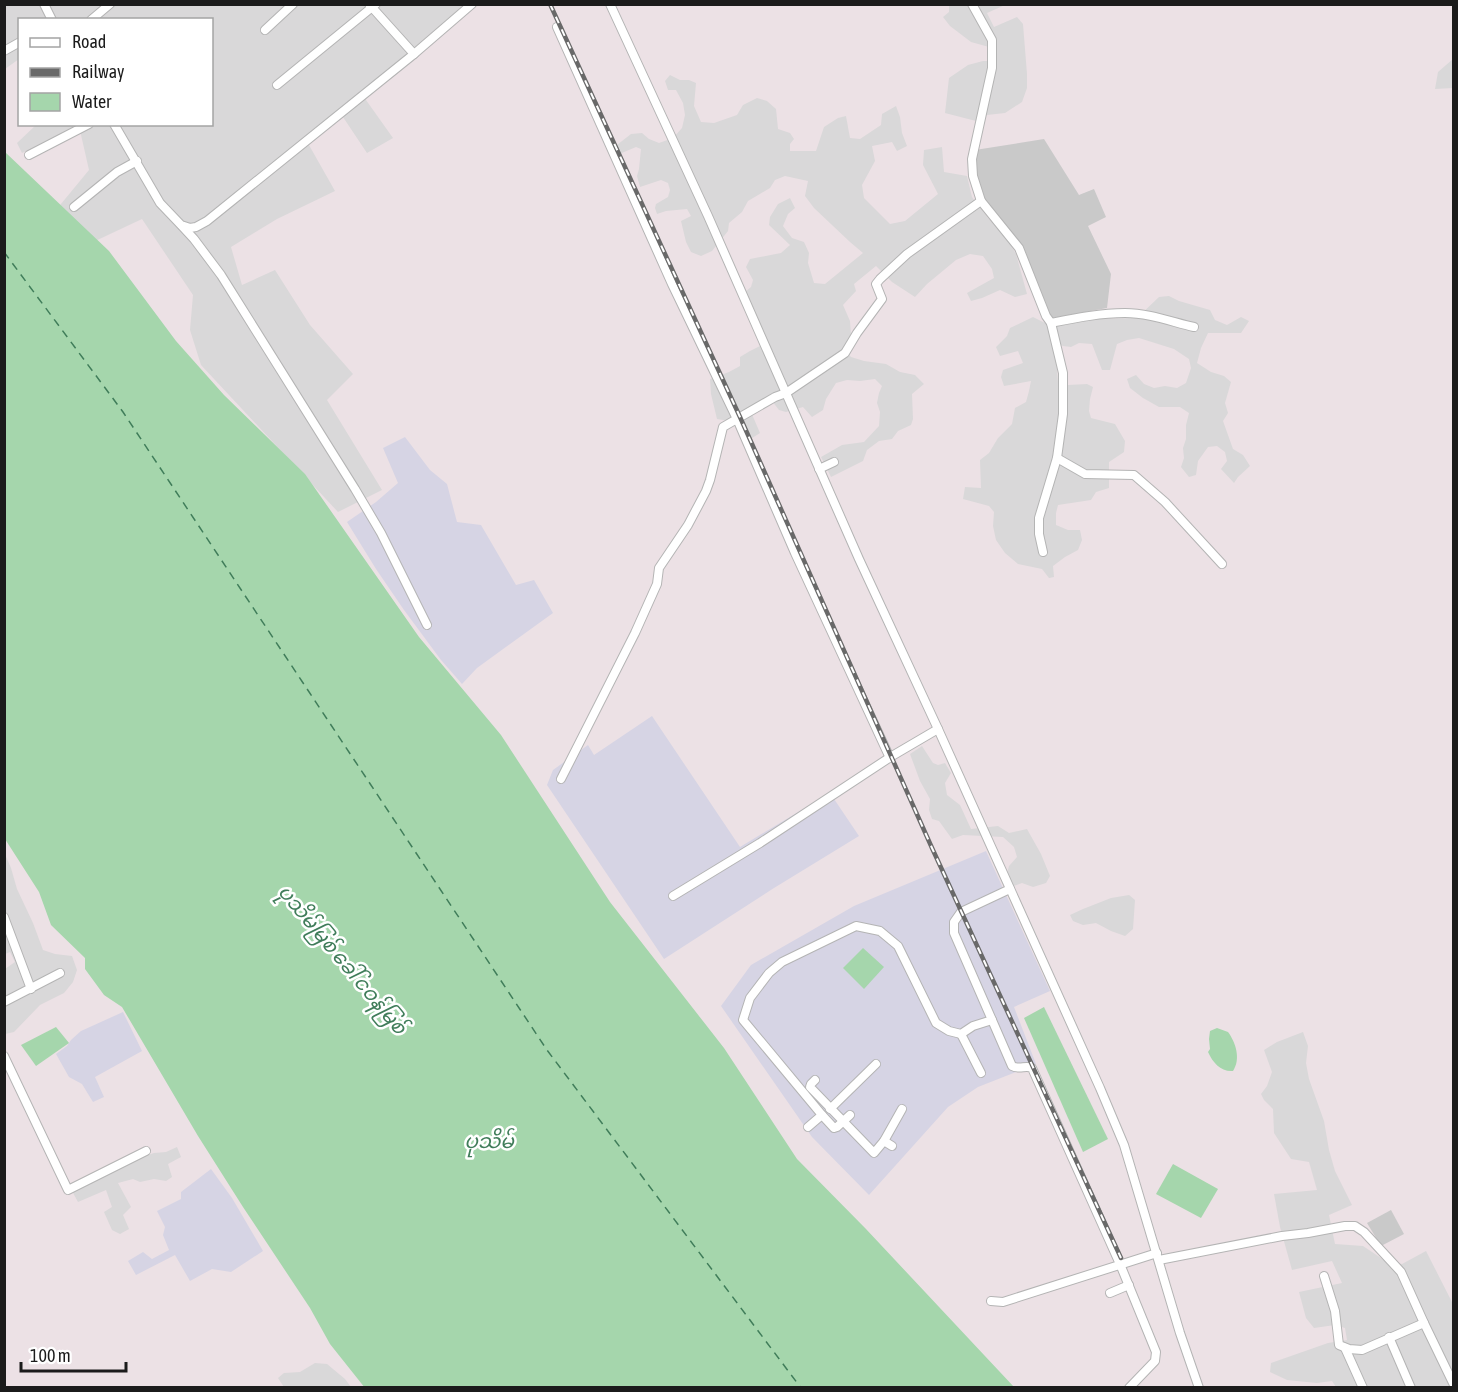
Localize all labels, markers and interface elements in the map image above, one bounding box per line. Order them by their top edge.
legend [18,18,213,126]
text: Road [72,31,106,52]
text: Railway [72,61,124,82]
text: Water [72,91,112,112]
water label: ပုသိမ်မြစ် ခေါ် ငဝန်မြစ် [269,879,415,1043]
water label: ပုသိမ် [464,1127,515,1158]
scale bar [21,1335,126,1373]
text: 100 m [30,1345,71,1366]

